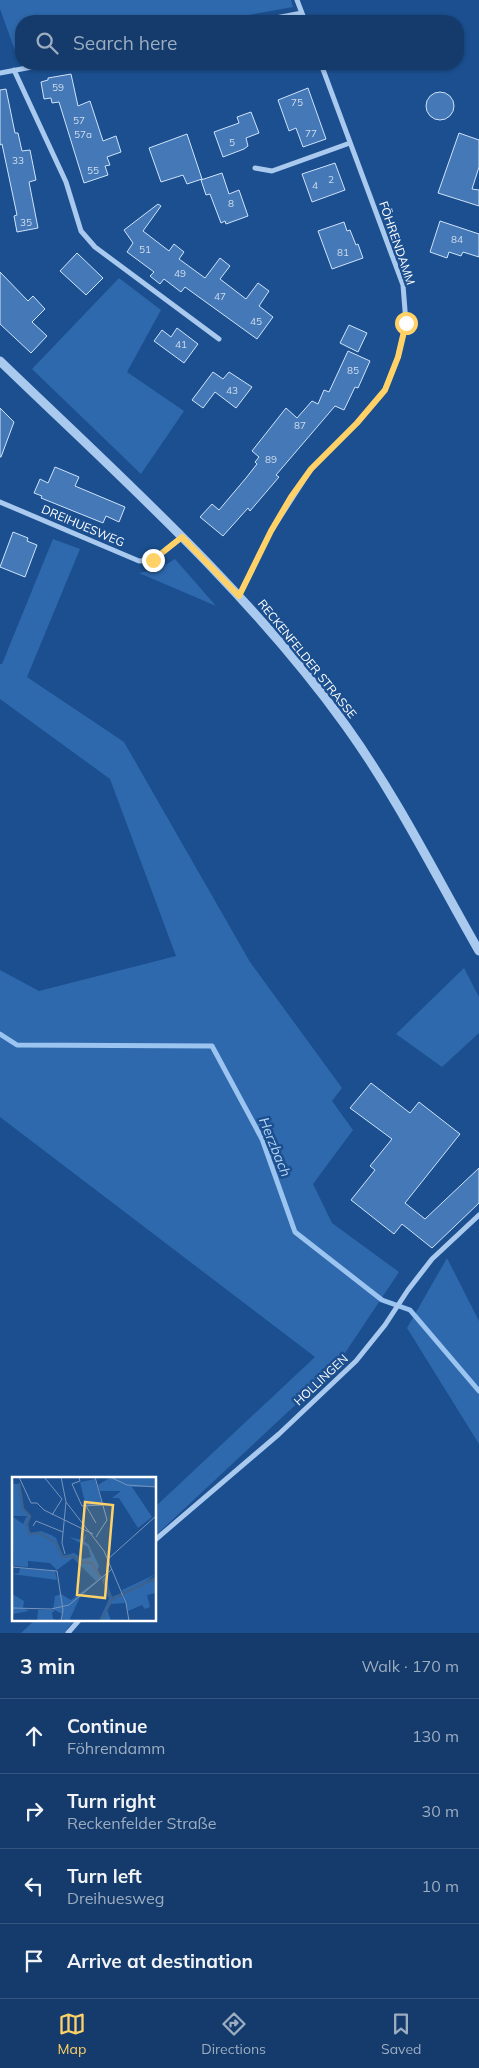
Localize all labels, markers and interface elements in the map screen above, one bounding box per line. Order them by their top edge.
search box [15,15,464,70]
icon: search [33,29,61,57]
text: Search here [73,31,177,55]
house number: 59 [52,81,64,94]
house number: 75 [291,96,303,109]
house number: 57 [73,114,85,127]
house number: 77 [305,127,317,140]
house number: 57a [74,128,92,141]
house number: 5 [229,136,235,149]
house number: 33 [12,154,24,167]
house number: 55 [87,164,99,177]
house number: 2 [328,173,334,186]
house number: 4 [312,179,318,192]
house number: 8 [228,197,234,210]
street label: FÖHRENDAMM [376,199,419,287]
house number: 35 [20,216,32,229]
house number: 84 [451,233,463,246]
house number: 51 [139,243,151,256]
house number: 81 [337,246,349,259]
house number: 49 [174,267,186,280]
house number: 47 [214,290,226,303]
route start [395,312,418,335]
house number: 45 [250,315,262,328]
house number: 41 [175,338,187,351]
house number: 85 [347,364,359,377]
house number: 43 [226,384,238,397]
house number: 87 [294,419,306,432]
house number: 89 [265,453,277,466]
street label: DREIHUESWEG [39,501,127,550]
route end [142,549,165,572]
street label: RECKENFELDER STRASSE [255,596,360,721]
water label: Herzbach [255,1115,295,1179]
street label: HOLLINGEN [291,1351,351,1408]
inset map [12,1477,156,1620]
text: 3 min [20,1653,75,1679]
text: Walk · 170 m [361,1656,459,1676]
text: Continue [67,1714,147,1738]
icon: ahead [20,1722,48,1750]
text: 130 m [412,1726,459,1746]
text: Föhrendamm [67,1738,165,1758]
text: Turn right [67,1789,156,1813]
icon: right [20,1797,48,1825]
text: 30 m [422,1801,459,1821]
text: Reckenfelder Straße [67,1813,216,1833]
text: Turn left [67,1864,142,1888]
icon: left [20,1872,48,1900]
text: 10 m [422,1876,459,1896]
text: Dreihuesweg [67,1888,164,1908]
icon: arrive [20,1947,48,1975]
text: Arrive at destination [67,1949,253,1973]
tab: Map [58,2010,86,2058]
tab: Directions [201,2010,266,2058]
tab: Saved [381,2010,421,2058]

